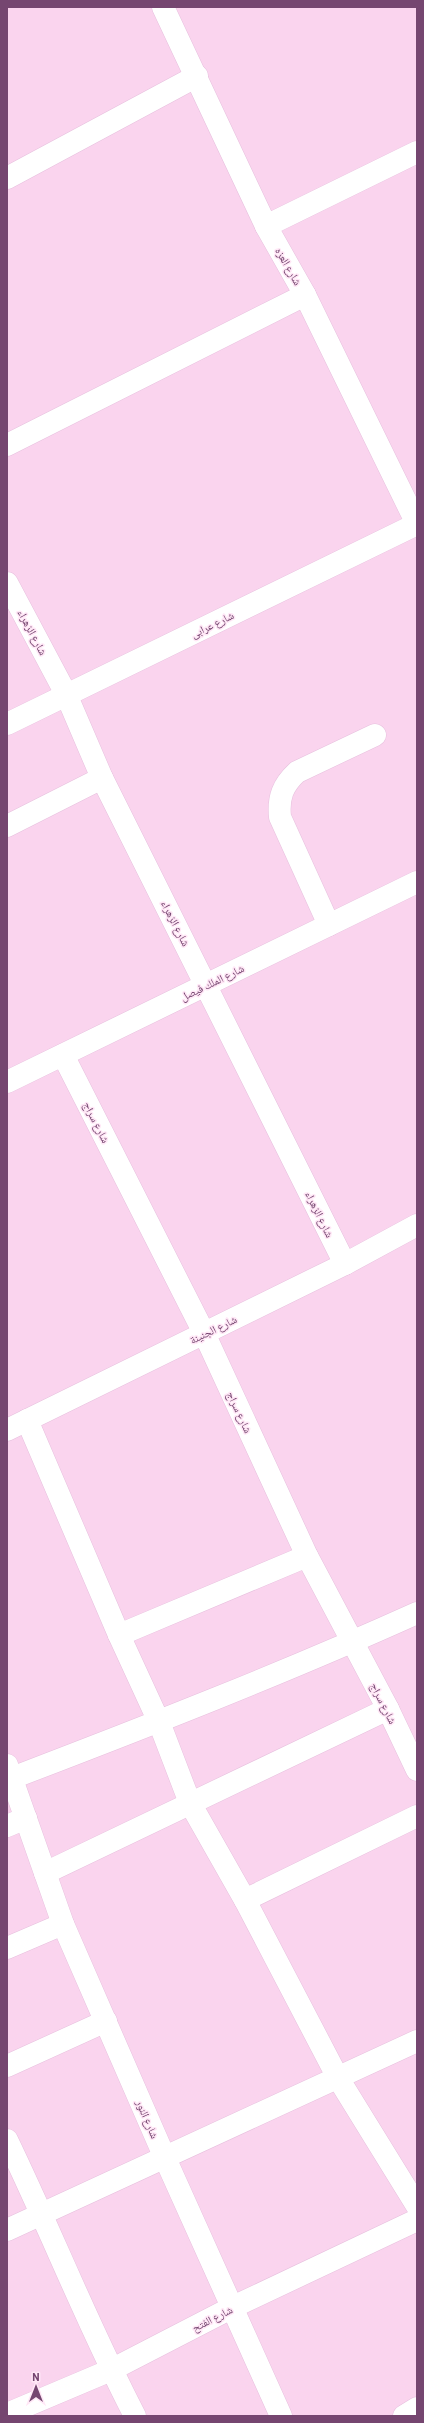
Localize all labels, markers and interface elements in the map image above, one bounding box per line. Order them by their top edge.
street label: شارع العزه [272,245,305,288]
street label: شارع الزهراء [15,607,50,658]
street label: شارع عرابى [188,608,236,641]
street label: شارع الزهراء [158,898,193,949]
street label: شارع الملك فيصل [178,961,246,1004]
street label: شارع سراج [80,1099,113,1145]
street label: شارع الزهراء [302,1189,337,1240]
street label: شارع الجنينة [187,1312,239,1347]
street label: شارع سراج [224,1389,255,1435]
street label: شارع سراج [367,1680,400,1726]
street label: شارع النور [133,2097,162,2141]
street label: شارع الفتح [190,2302,235,2335]
north arrow [16,2367,56,2407]
text: N [32,2370,40,2383]

